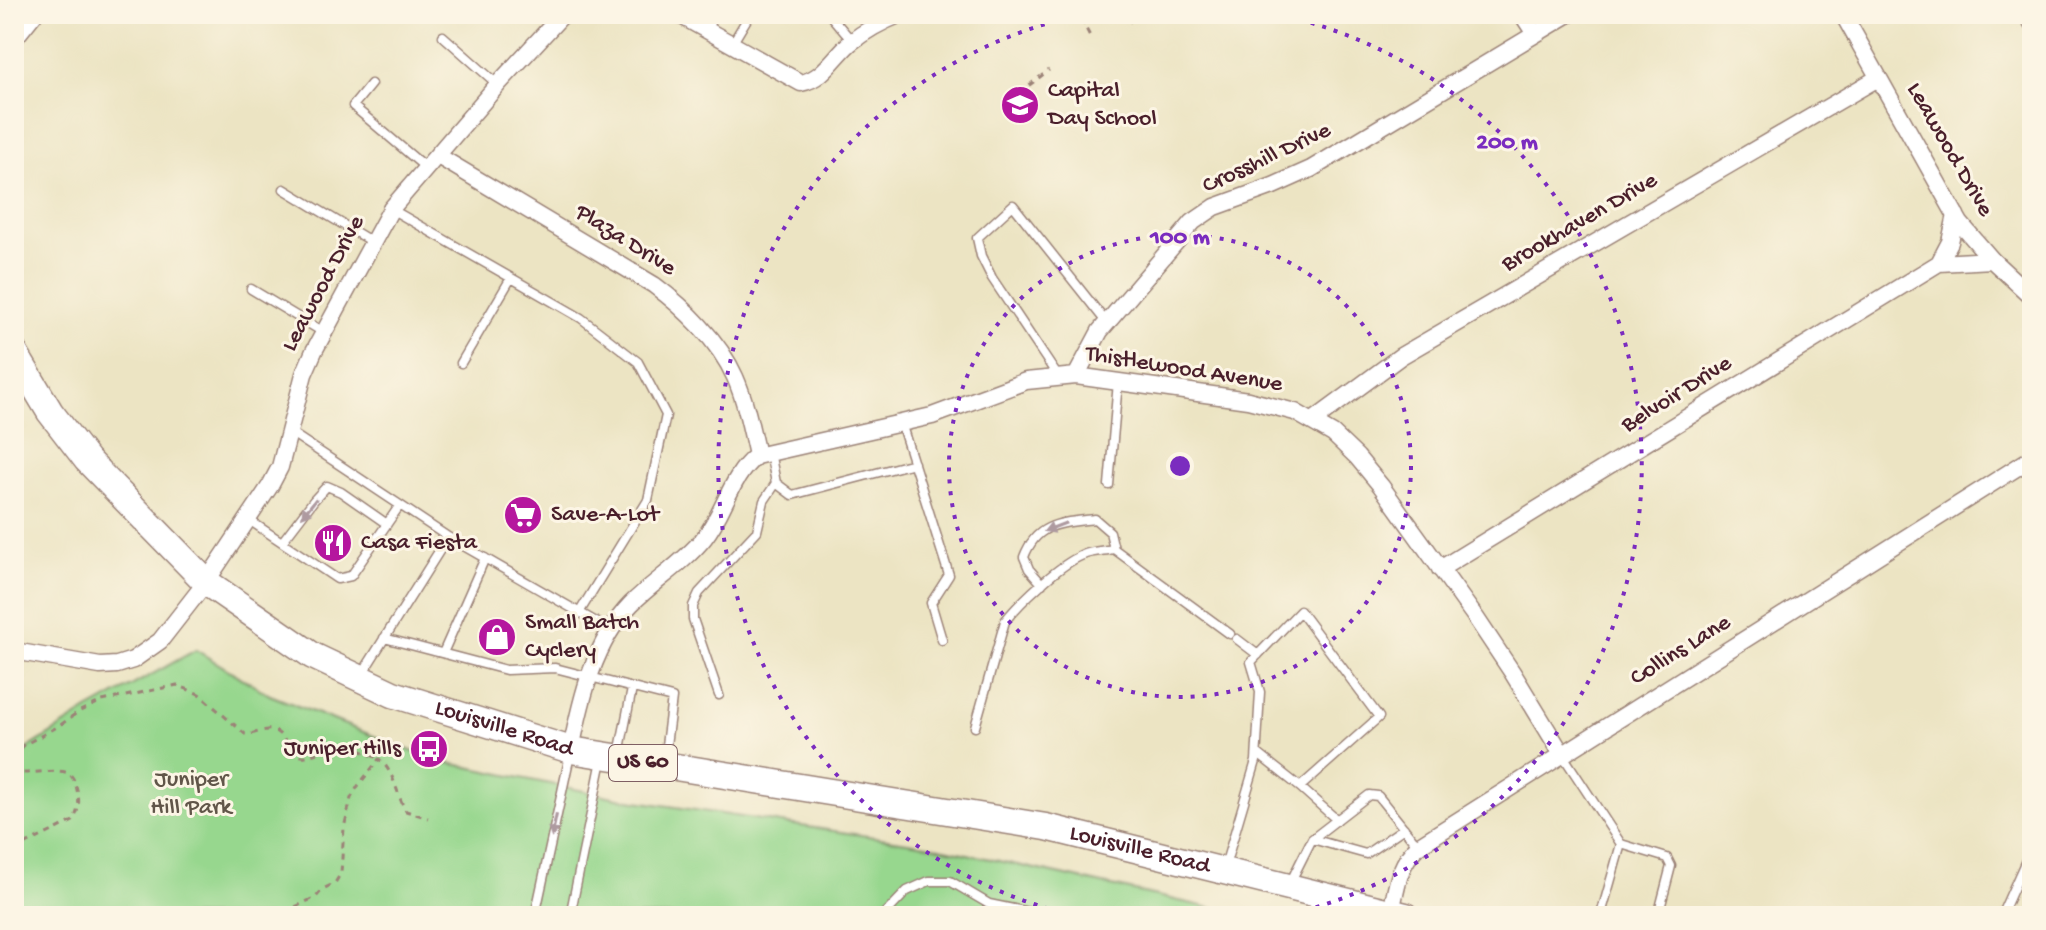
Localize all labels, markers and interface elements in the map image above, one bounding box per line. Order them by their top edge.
place label: Capital Day School [1046,77,1157,134]
street label: Leawood Drive [1899,78,1999,223]
school or university icon: Capital Day School [999,84,1041,126]
street label: Crosshill Drive [1198,116,1336,201]
text: 200 m [1476,129,1538,158]
street label: Brookhaven Drive [1496,166,1664,280]
street label: Plaza Drive [568,198,681,284]
street label: Leawood Drive [276,210,372,357]
text: 100 m [1149,224,1210,253]
street label: Thistlewood Avenue [1081,340,1285,400]
street label: Belvoir Drive [1616,349,1738,441]
centre of rings [1166,452,1194,480]
supermarket icon: Save-A-Lot [502,494,544,536]
one-way arrow [301,498,317,518]
place label: Save-A-Lot [551,501,661,530]
one-way arrow [1043,521,1067,534]
restaurant icon: Casa Fiesta [312,522,354,564]
place label: Casa Fiesta [361,529,478,558]
street label: Collins Lane [1625,608,1737,693]
place label: Small Batch Cyclery [525,609,639,666]
shop icon: Small Batch Cyclery [476,616,518,658]
street label: Louisville Road [431,694,579,765]
bus stop icon: Juniper Hills [408,728,450,770]
place label: Juniper Hills [284,735,402,764]
road number: US 60 [609,745,677,781]
park label: Juniper Hill Park [151,766,234,823]
one-way arrow [547,814,560,839]
street label: Louisville Road [1067,819,1215,882]

